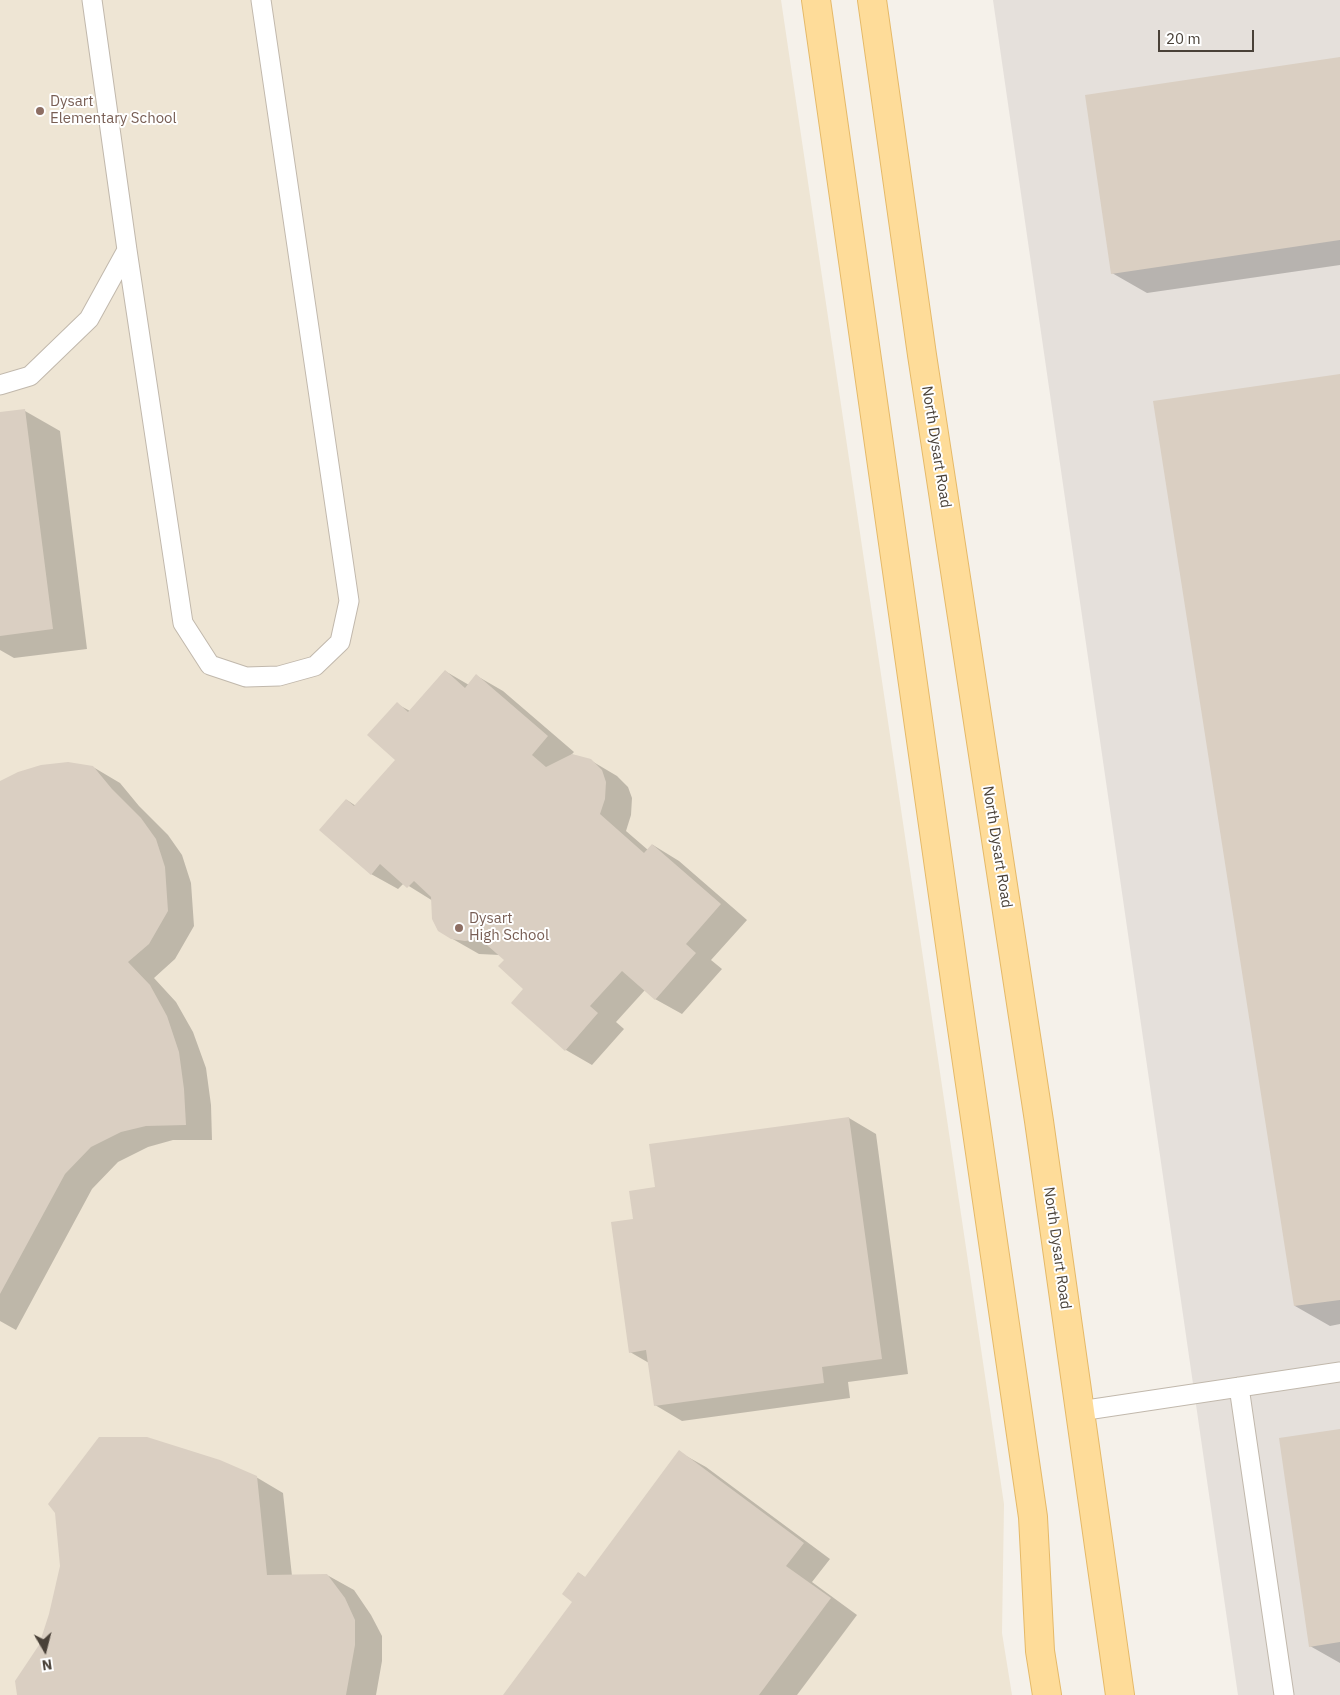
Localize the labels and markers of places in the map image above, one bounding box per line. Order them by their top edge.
place label: Dysart Elementary School [50,93,177,128]
marker: Dysart Elementary School [34,105,46,117]
place label: Dysart High School [469,910,549,945]
marker: Dysart High School [453,922,465,934]

